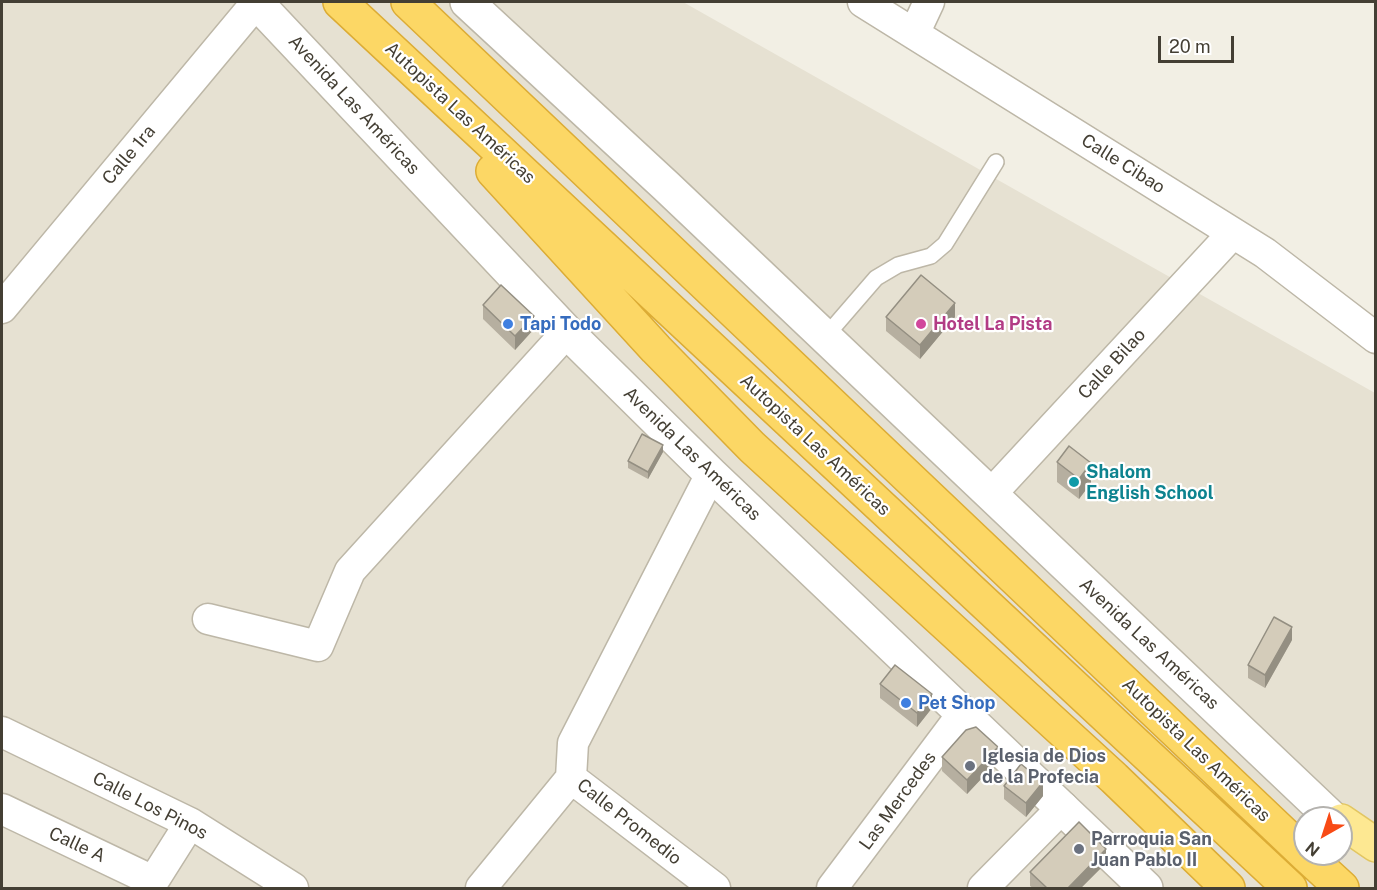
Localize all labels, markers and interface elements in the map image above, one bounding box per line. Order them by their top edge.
scale bar [1161,24,1238,62]
street label: Avenida Las Américas [284,31,424,179]
text: 20 m [1169,36,1211,57]
street label: Autopista Las Américas [380,38,540,188]
street label: Calle 1ra [98,121,160,189]
street label: Calle Cibao [1077,130,1169,198]
place label: Tapi Todo [520,313,601,335]
place label: Hotel La Pista [933,313,1052,335]
marker: Tapi Todo [501,317,515,331]
marker: Hotel La Pista [914,317,928,331]
street label: Calle Bilao [1074,324,1150,404]
street label: Autopista Las Américas [735,370,895,520]
street label: Avenida Las Américas [619,383,765,525]
place label: Shalom English School [1086,461,1214,504]
marker: Shalom English School [1067,475,1081,489]
street label: Avenida Las Américas [1075,574,1223,714]
street label: Autopista Las Américas [1117,674,1275,826]
place label: Pet Shop [918,692,995,714]
marker: Pet Shop [899,696,913,710]
place label: Iglesia de Dios de la Profecia [982,745,1106,788]
street label: Las Mercedes [855,748,941,854]
marker: Iglesia de Dios de la Profecia [963,759,977,773]
street label: Calle Los Pinos [89,768,211,844]
street label: Calle Promedio [572,774,686,870]
north arrow [1293,806,1353,866]
street label: Calle A [45,823,109,867]
place label: Parroquia San Juan Pablo II [1091,828,1212,870]
text: N [1302,838,1323,860]
marker: Parroquia San Juan Pablo II [1072,842,1086,856]

